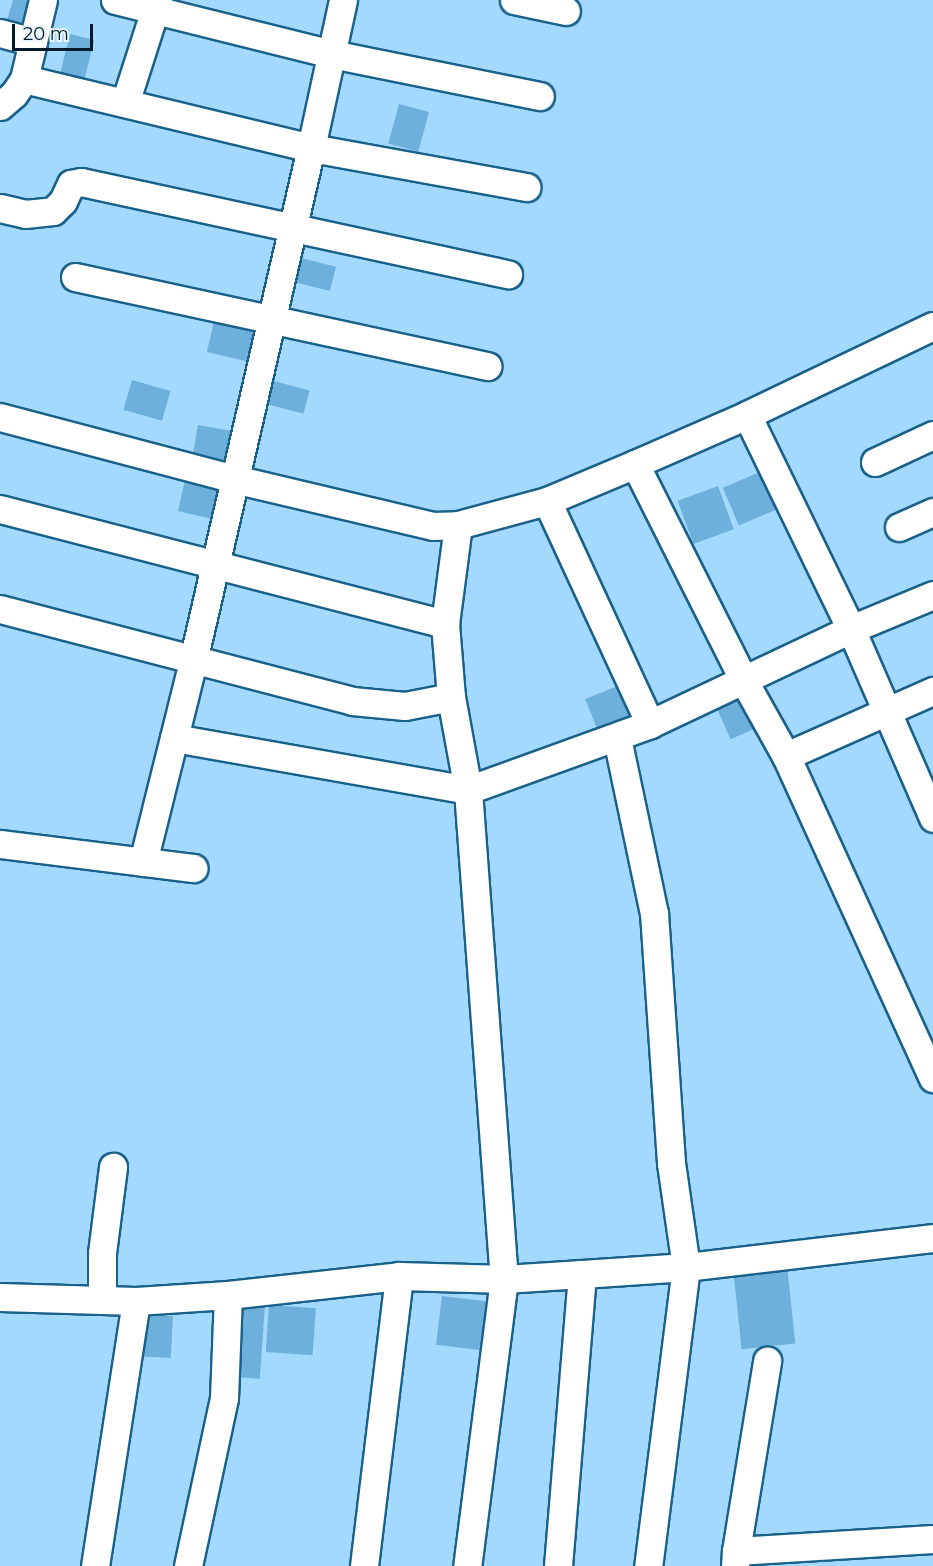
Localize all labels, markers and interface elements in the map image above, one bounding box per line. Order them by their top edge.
scale bar [15,12,96,50]
text: 20 m [23,23,69,45]

